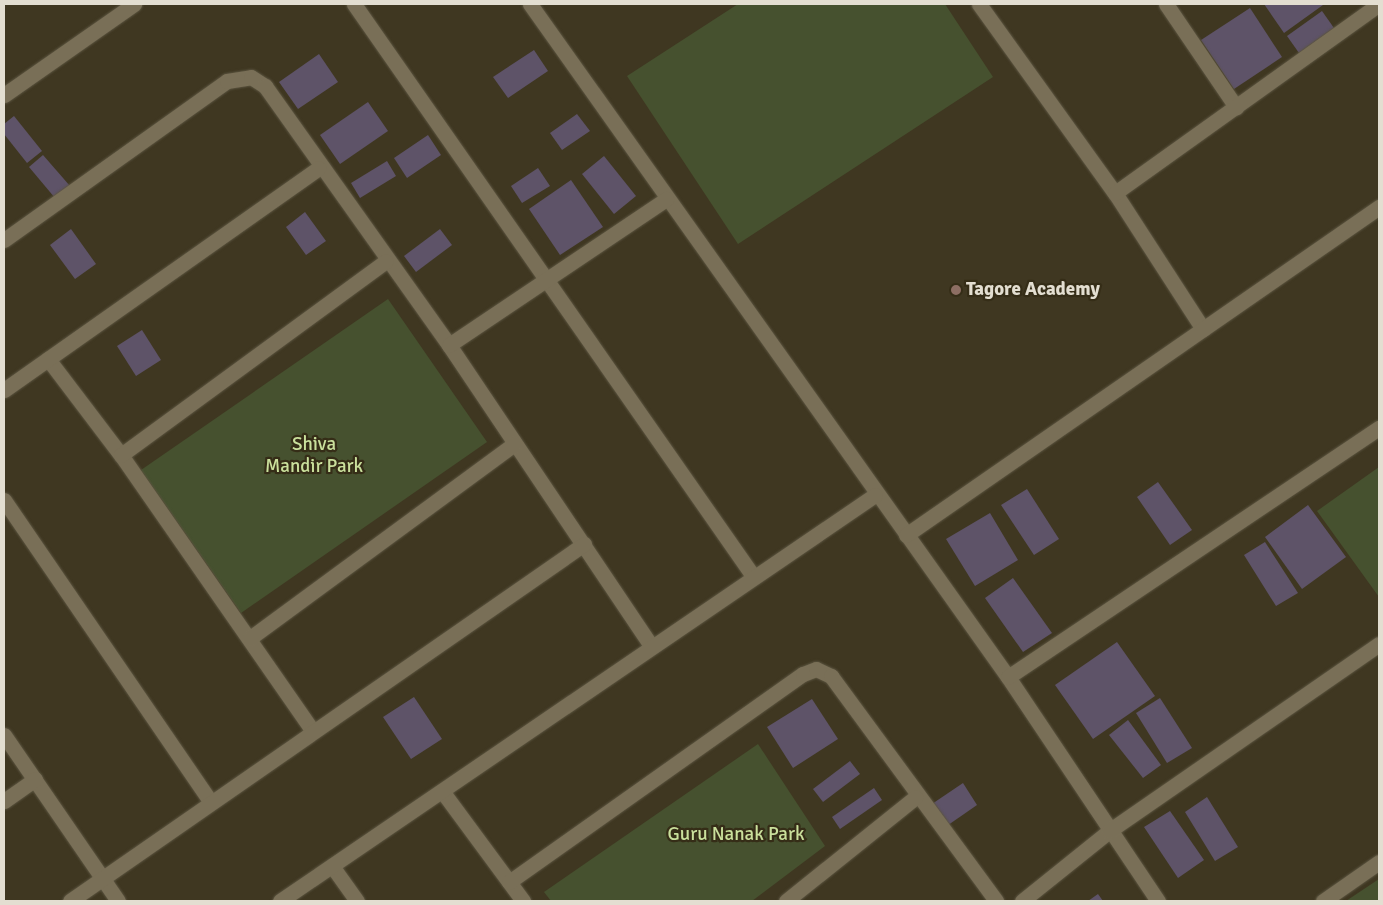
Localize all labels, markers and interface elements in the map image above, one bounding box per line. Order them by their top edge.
place label: Tagore Academy [966,279,1100,301]
marker: Tagore Academy [950,284,962,296]
park label: Shiva Mandir Park [265,434,363,478]
park label: Guru Nanak Park [668,824,804,846]

